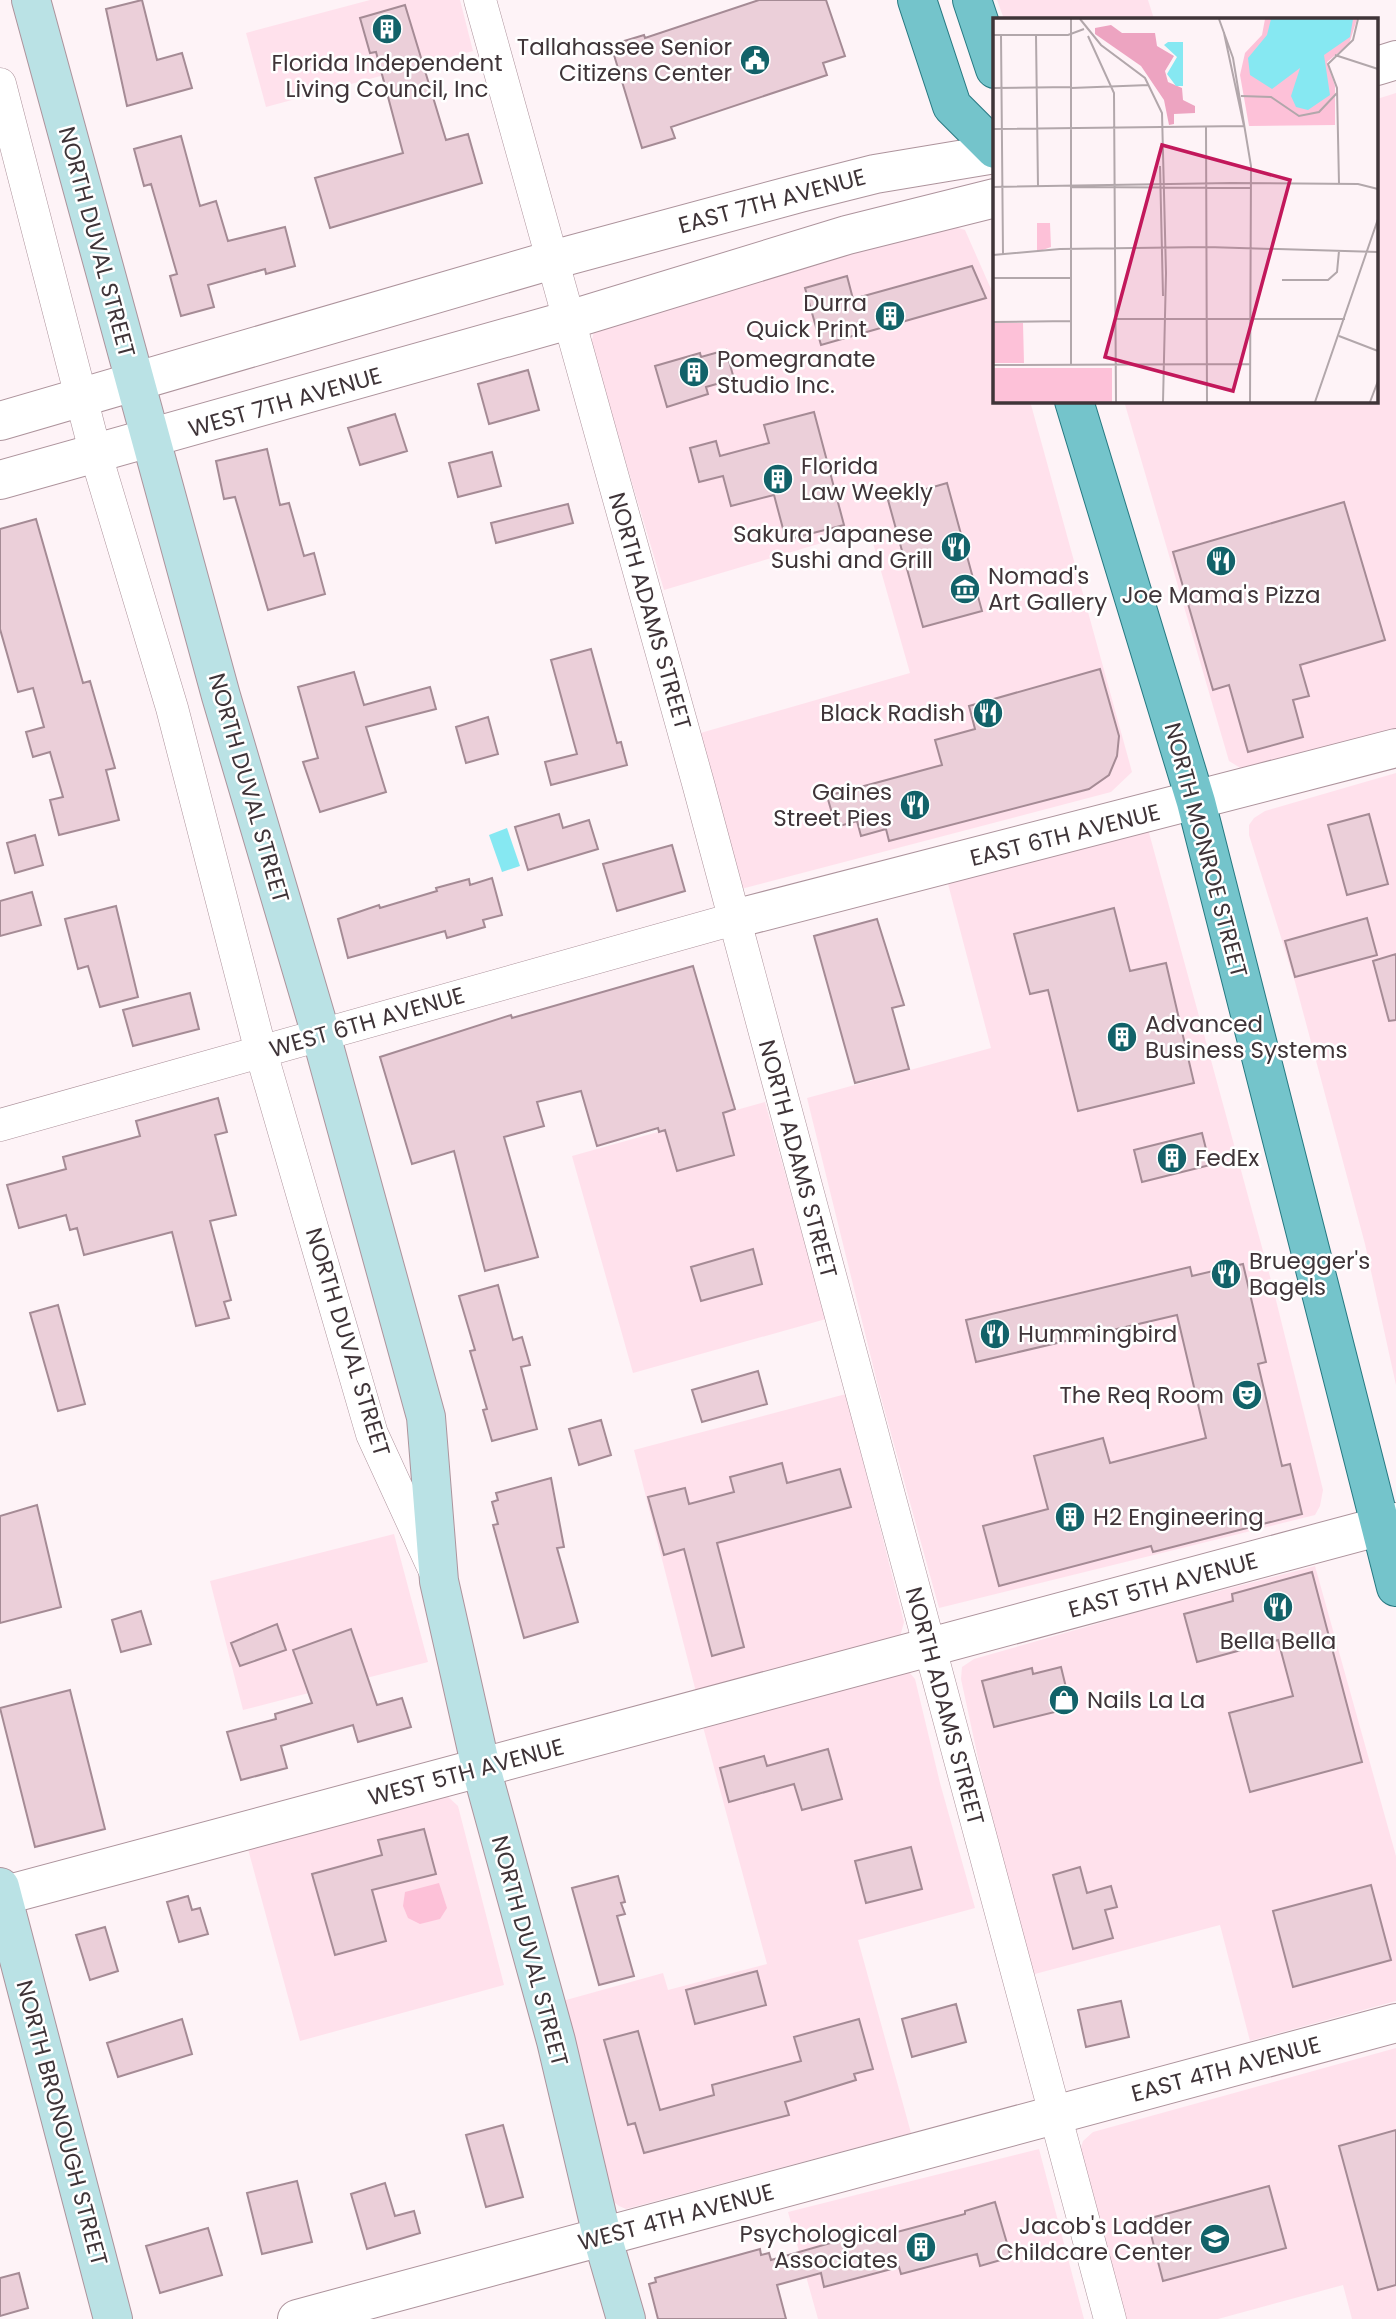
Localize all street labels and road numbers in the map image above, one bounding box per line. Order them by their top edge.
street label: NORTH DUVAL STREET [51,123,143,361]
street label: EAST 7TH AVENUE [675,161,869,241]
street label: WEST 7TH AVENUE [185,359,385,445]
street label: NORTH ADAMS STREET [601,489,699,733]
street label: NORTH DUVAL STREET [201,669,297,907]
street label: NORTH MONROE STREET [1157,719,1255,981]
street label: EAST 6TH AVENUE [967,796,1163,874]
street label: WEST 6TH AVENUE [266,979,468,1065]
street label: NORTH ADAMS STREET [751,1036,845,1282]
street label: NORTH DUVAL STREET [298,1224,398,1460]
street label: EAST 5TH AVENUE [1065,1544,1261,1626]
street label: NORTH ADAMS STREET [898,1583,992,1829]
street label: WEST 5TH AVENUE [364,1730,568,1814]
street label: NORTH DUVAL STREET [484,1832,576,2070]
street label: NORTH BRONOUGH STREET [8,1977,116,2269]
street label: EAST 4TH AVENUE [1128,2028,1324,2110]
street label: WEST 4TH AVENUE [574,2175,778,2259]

